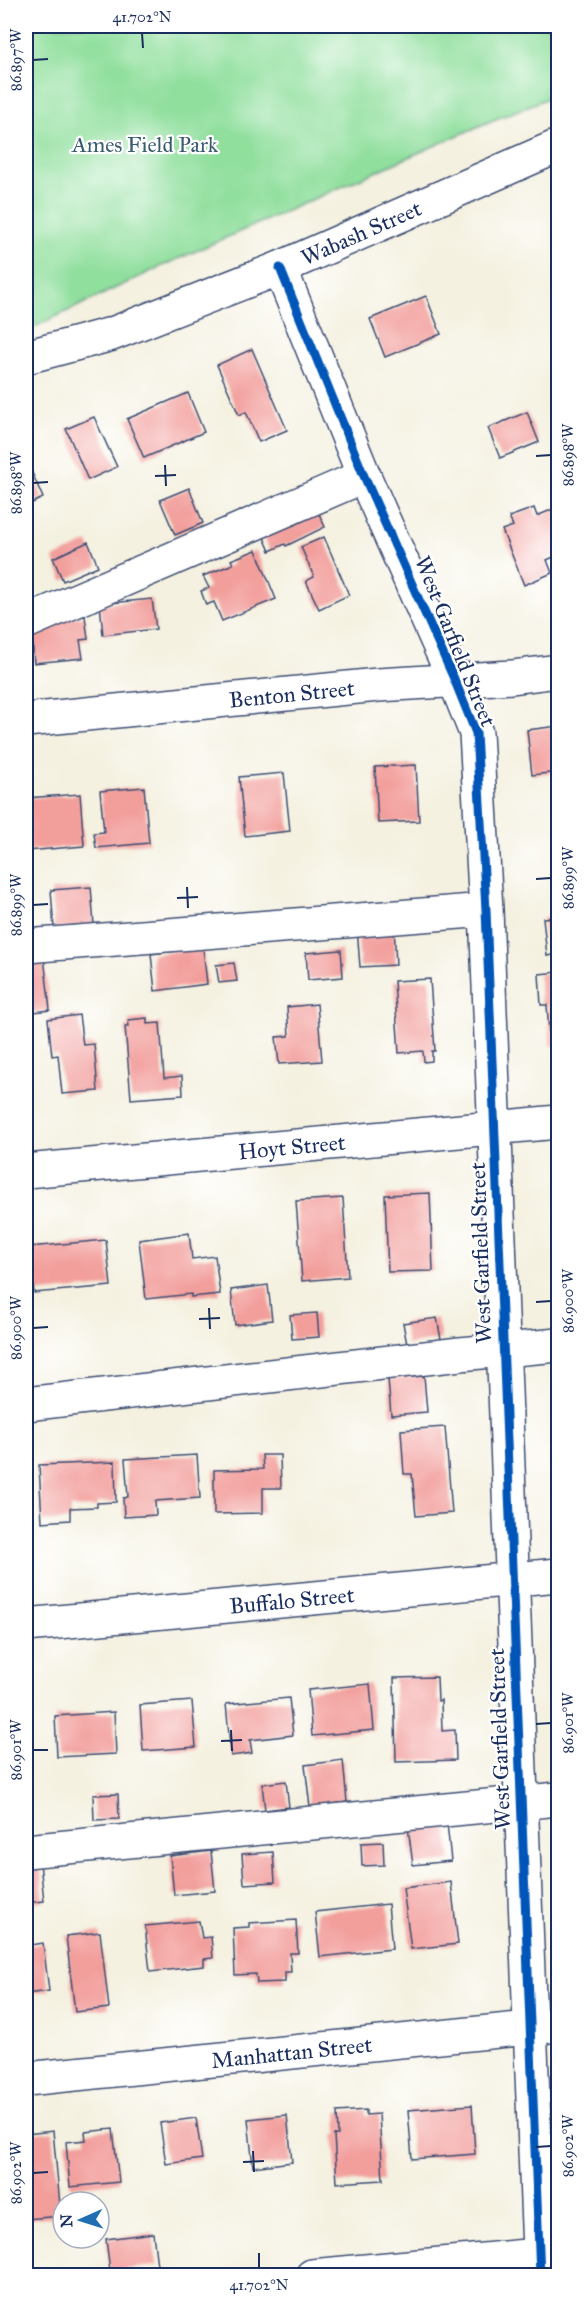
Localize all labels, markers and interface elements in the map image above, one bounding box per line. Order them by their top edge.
text: 41.702°N [113,8,172,26]
text: 86.897°W [7,28,25,91]
park label: Ames Field Park [71,131,219,158]
street label: Wabash Street [297,195,426,271]
text: 86.898°W [559,423,577,486]
text: 86.898°W [7,451,25,514]
street label: West Garfield Street [409,552,502,731]
street label: Benton Street [228,674,356,714]
text: 86.899°W [559,846,577,909]
text: 86.899°W [7,873,25,936]
street label: Hoyt Street [237,1129,347,1165]
street label: West Garfield Street [464,1162,497,1344]
text: 86.900°W [559,1268,577,1333]
text: 86.900°W [7,1295,25,1360]
street label: Buffalo Street [228,1581,356,1620]
street label: West Garfield Street [483,1648,516,1830]
text: 86.901°W [559,1692,577,1754]
text: 86.901°W [7,1719,25,1781]
street label: Manhattan Street [210,2031,374,2074]
text: 86.902°W [559,2114,577,2177]
text: 86.902°W [7,2141,25,2204]
north arrow [51,2190,111,2250]
text: N [57,2213,76,2228]
text: 41.702°N [230,2276,289,2294]

